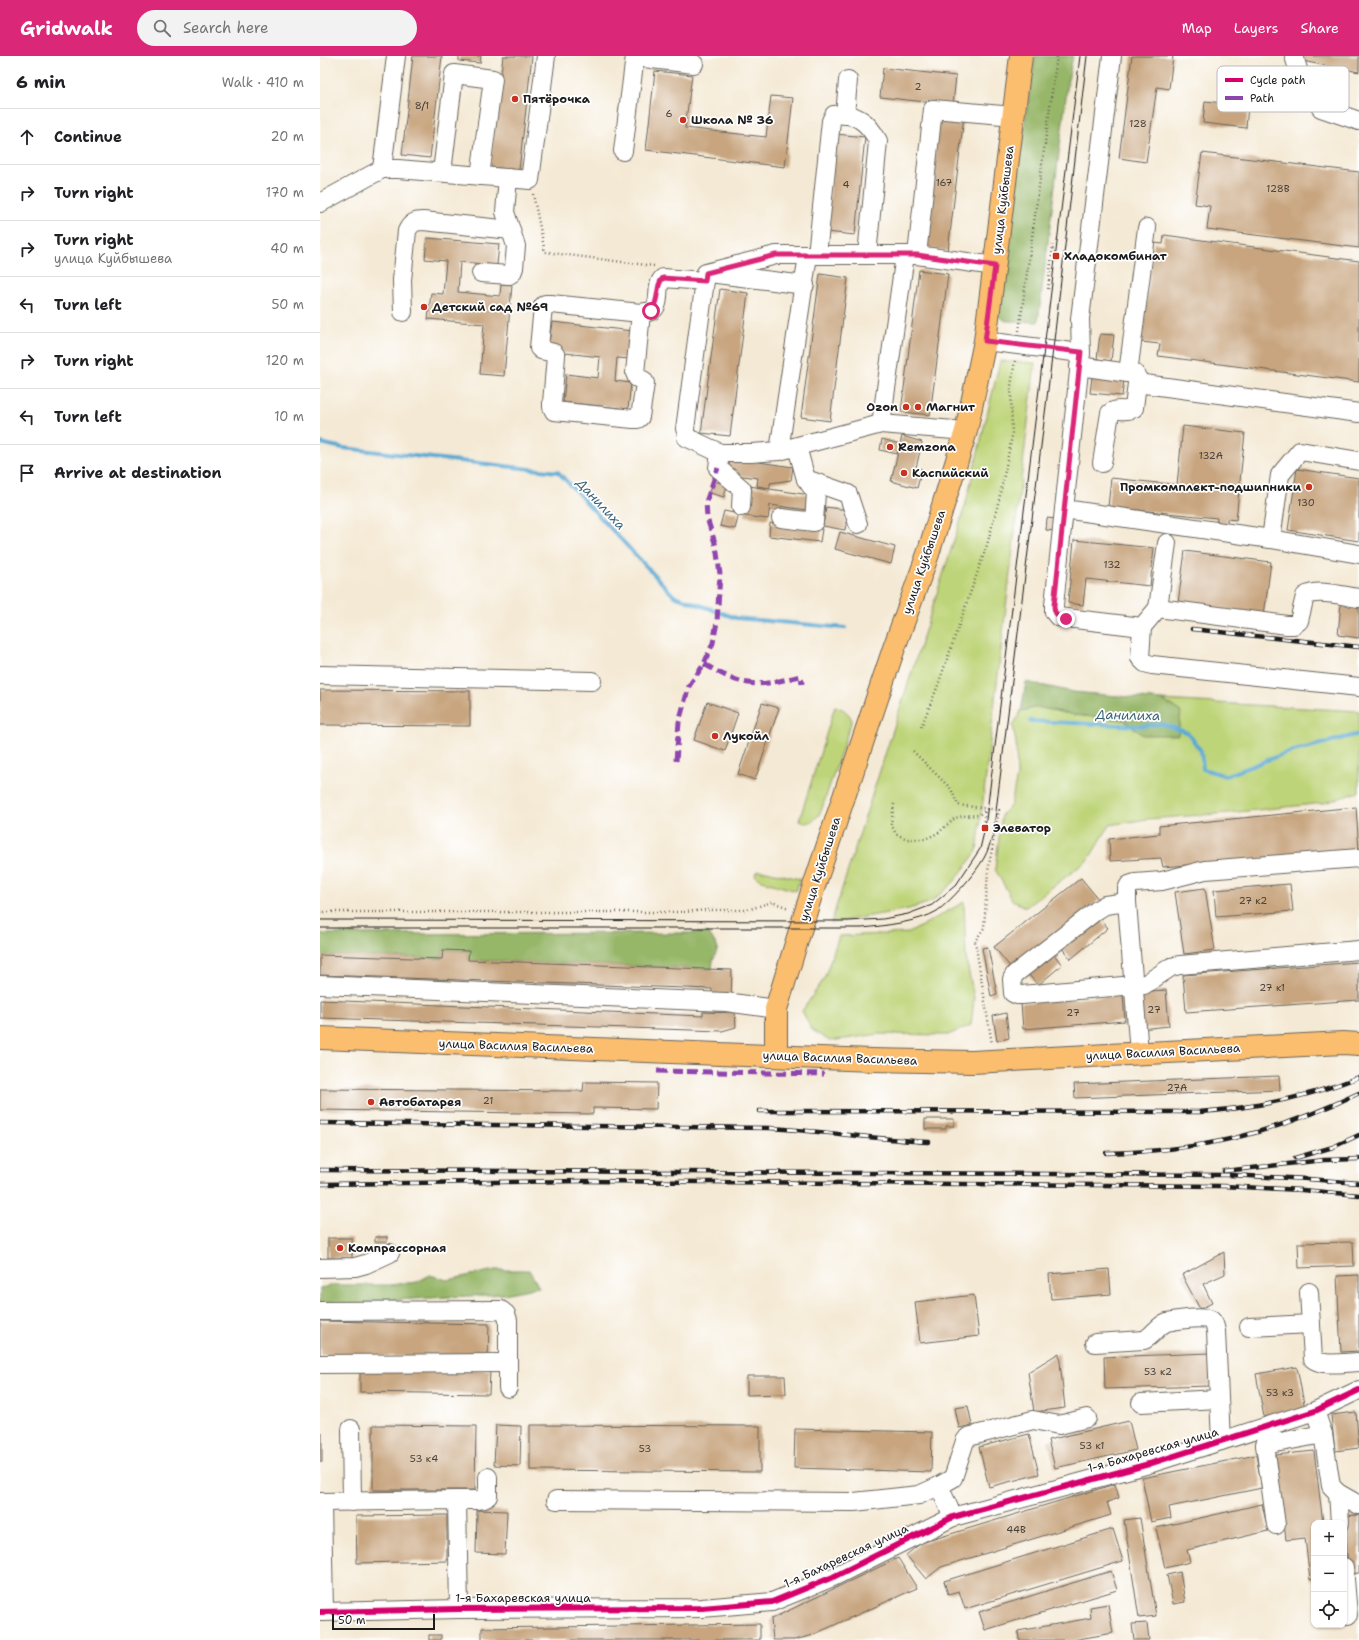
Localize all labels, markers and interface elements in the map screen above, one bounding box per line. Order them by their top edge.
search box [137,10,417,46]
text: Gridwalk [20,16,113,41]
icon: search [151,17,173,39]
text: Search here [183,18,269,38]
text: Map [1182,19,1212,37]
text: Layers [1234,19,1278,37]
text: Share [1300,19,1339,37]
legend [1217,66,1349,112]
text: 6 min [16,71,66,93]
text: Cycle path [1250,73,1306,88]
text: Walk · 410 m [222,74,304,91]
house number: 2 [915,80,922,93]
place label: Пятёрочка [523,91,591,107]
text: Path [1250,91,1274,106]
marker: Пятёрочка [510,94,520,104]
house number: 8/1 [415,99,429,112]
house number: 6 [666,107,673,120]
place label: Школа № 36 [691,112,773,128]
marker: Школа № 36 [678,115,688,125]
house number: 128 [1129,117,1147,130]
icon: ahead [16,126,38,148]
text: Continue [54,127,122,147]
text: 20 m [271,128,304,145]
street label: улица Куйбышева [988,144,1018,255]
house number: 167 [936,176,952,189]
house number: 4 [843,178,850,191]
icon: right [16,182,38,204]
house number: 128В [1266,182,1290,195]
text: Turn right [54,183,134,203]
text: 170 m [266,184,304,201]
text: Turn right [54,230,134,250]
icon: right [16,238,38,260]
text: 40 m [270,240,304,257]
place label: Хладокомбинат [1064,248,1167,264]
text: улица Куйбышева [54,250,172,267]
marker: Хладокомбинат [1051,251,1061,261]
icon: left [16,294,38,316]
text: Turn left [54,295,122,315]
text: 50 m [271,296,304,313]
place label: Детский сад №69 [432,299,548,315]
marker: Детский сад №69 [419,302,429,312]
route start [642,302,660,320]
icon: right [16,350,38,372]
text: Turn right [54,351,134,371]
text: 120 m [266,352,304,369]
place label: Ozon [866,399,898,415]
place label: Магнит [926,399,976,415]
marker: Ozon [901,402,911,412]
marker: Магнит [913,402,923,412]
icon: left [16,406,38,428]
text: Turn left [54,407,122,427]
text: 10 m [274,408,304,425]
place label: Remzona [898,439,957,455]
marker: Remzona [885,442,895,452]
house number: 132А [1199,449,1223,462]
icon: arrive [16,462,38,484]
text: Arrive at destination [54,463,222,483]
place label: Каспийский [912,465,989,481]
marker: Каспийский [899,468,909,478]
water label: Данилиха [572,474,629,533]
place label: Промкомплект-подшипники [1120,479,1302,495]
marker: Промкомплект-подшипники [1304,482,1314,492]
house number: 130 [1297,496,1315,509]
street label: улица Куйбышева [899,507,949,616]
house number: 132 [1103,558,1121,571]
route end [1057,610,1075,628]
water label: Данилиха [1095,706,1160,724]
place label: Лукойл [723,728,770,744]
marker: Лукойл [710,731,720,741]
street label: улица Куйбышева [796,814,845,923]
place label: Элеватор [993,820,1051,836]
marker: Элеватор [980,823,990,833]
house number: 27 к2 [1239,894,1267,907]
house number: 27 к1 [1259,981,1285,994]
house number: 27 [1147,1003,1161,1016]
house number: 27 [1066,1006,1080,1019]
street label: улица Василия Васильева [438,1035,594,1057]
street label: улица Василия Васильева [1085,1040,1241,1064]
street label: улица Василия Васильева [762,1047,918,1069]
house number: 27А [1167,1081,1187,1094]
place label: Автобатарея [379,1094,461,1110]
house number: 21 [483,1094,493,1107]
marker: Автобатарея [366,1097,376,1107]
place label: Компрессорная [348,1240,446,1256]
marker: Компрессорная [335,1243,345,1253]
house number: 53 к2 [1144,1365,1172,1378]
house number: 53 к3 [1266,1386,1294,1399]
street label: 1-я Бахаревская улица [1086,1424,1221,1476]
house number: 53 к1 [1080,1439,1104,1452]
house number: 53 [639,1442,651,1455]
house number: 53 к4 [410,1452,438,1465]
street label: 1-я Бахаревская улица [781,1520,911,1592]
map controls [1311,1520,1347,1628]
button: + [1311,1520,1347,1556]
house number: 44В [1006,1523,1026,1536]
button: − [1311,1556,1347,1592]
street label: 1-я Бахаревская улица [455,1590,591,1606]
button: locate [1311,1592,1347,1628]
scale bar [332,1612,435,1631]
text: 50 m [338,1613,366,1628]

